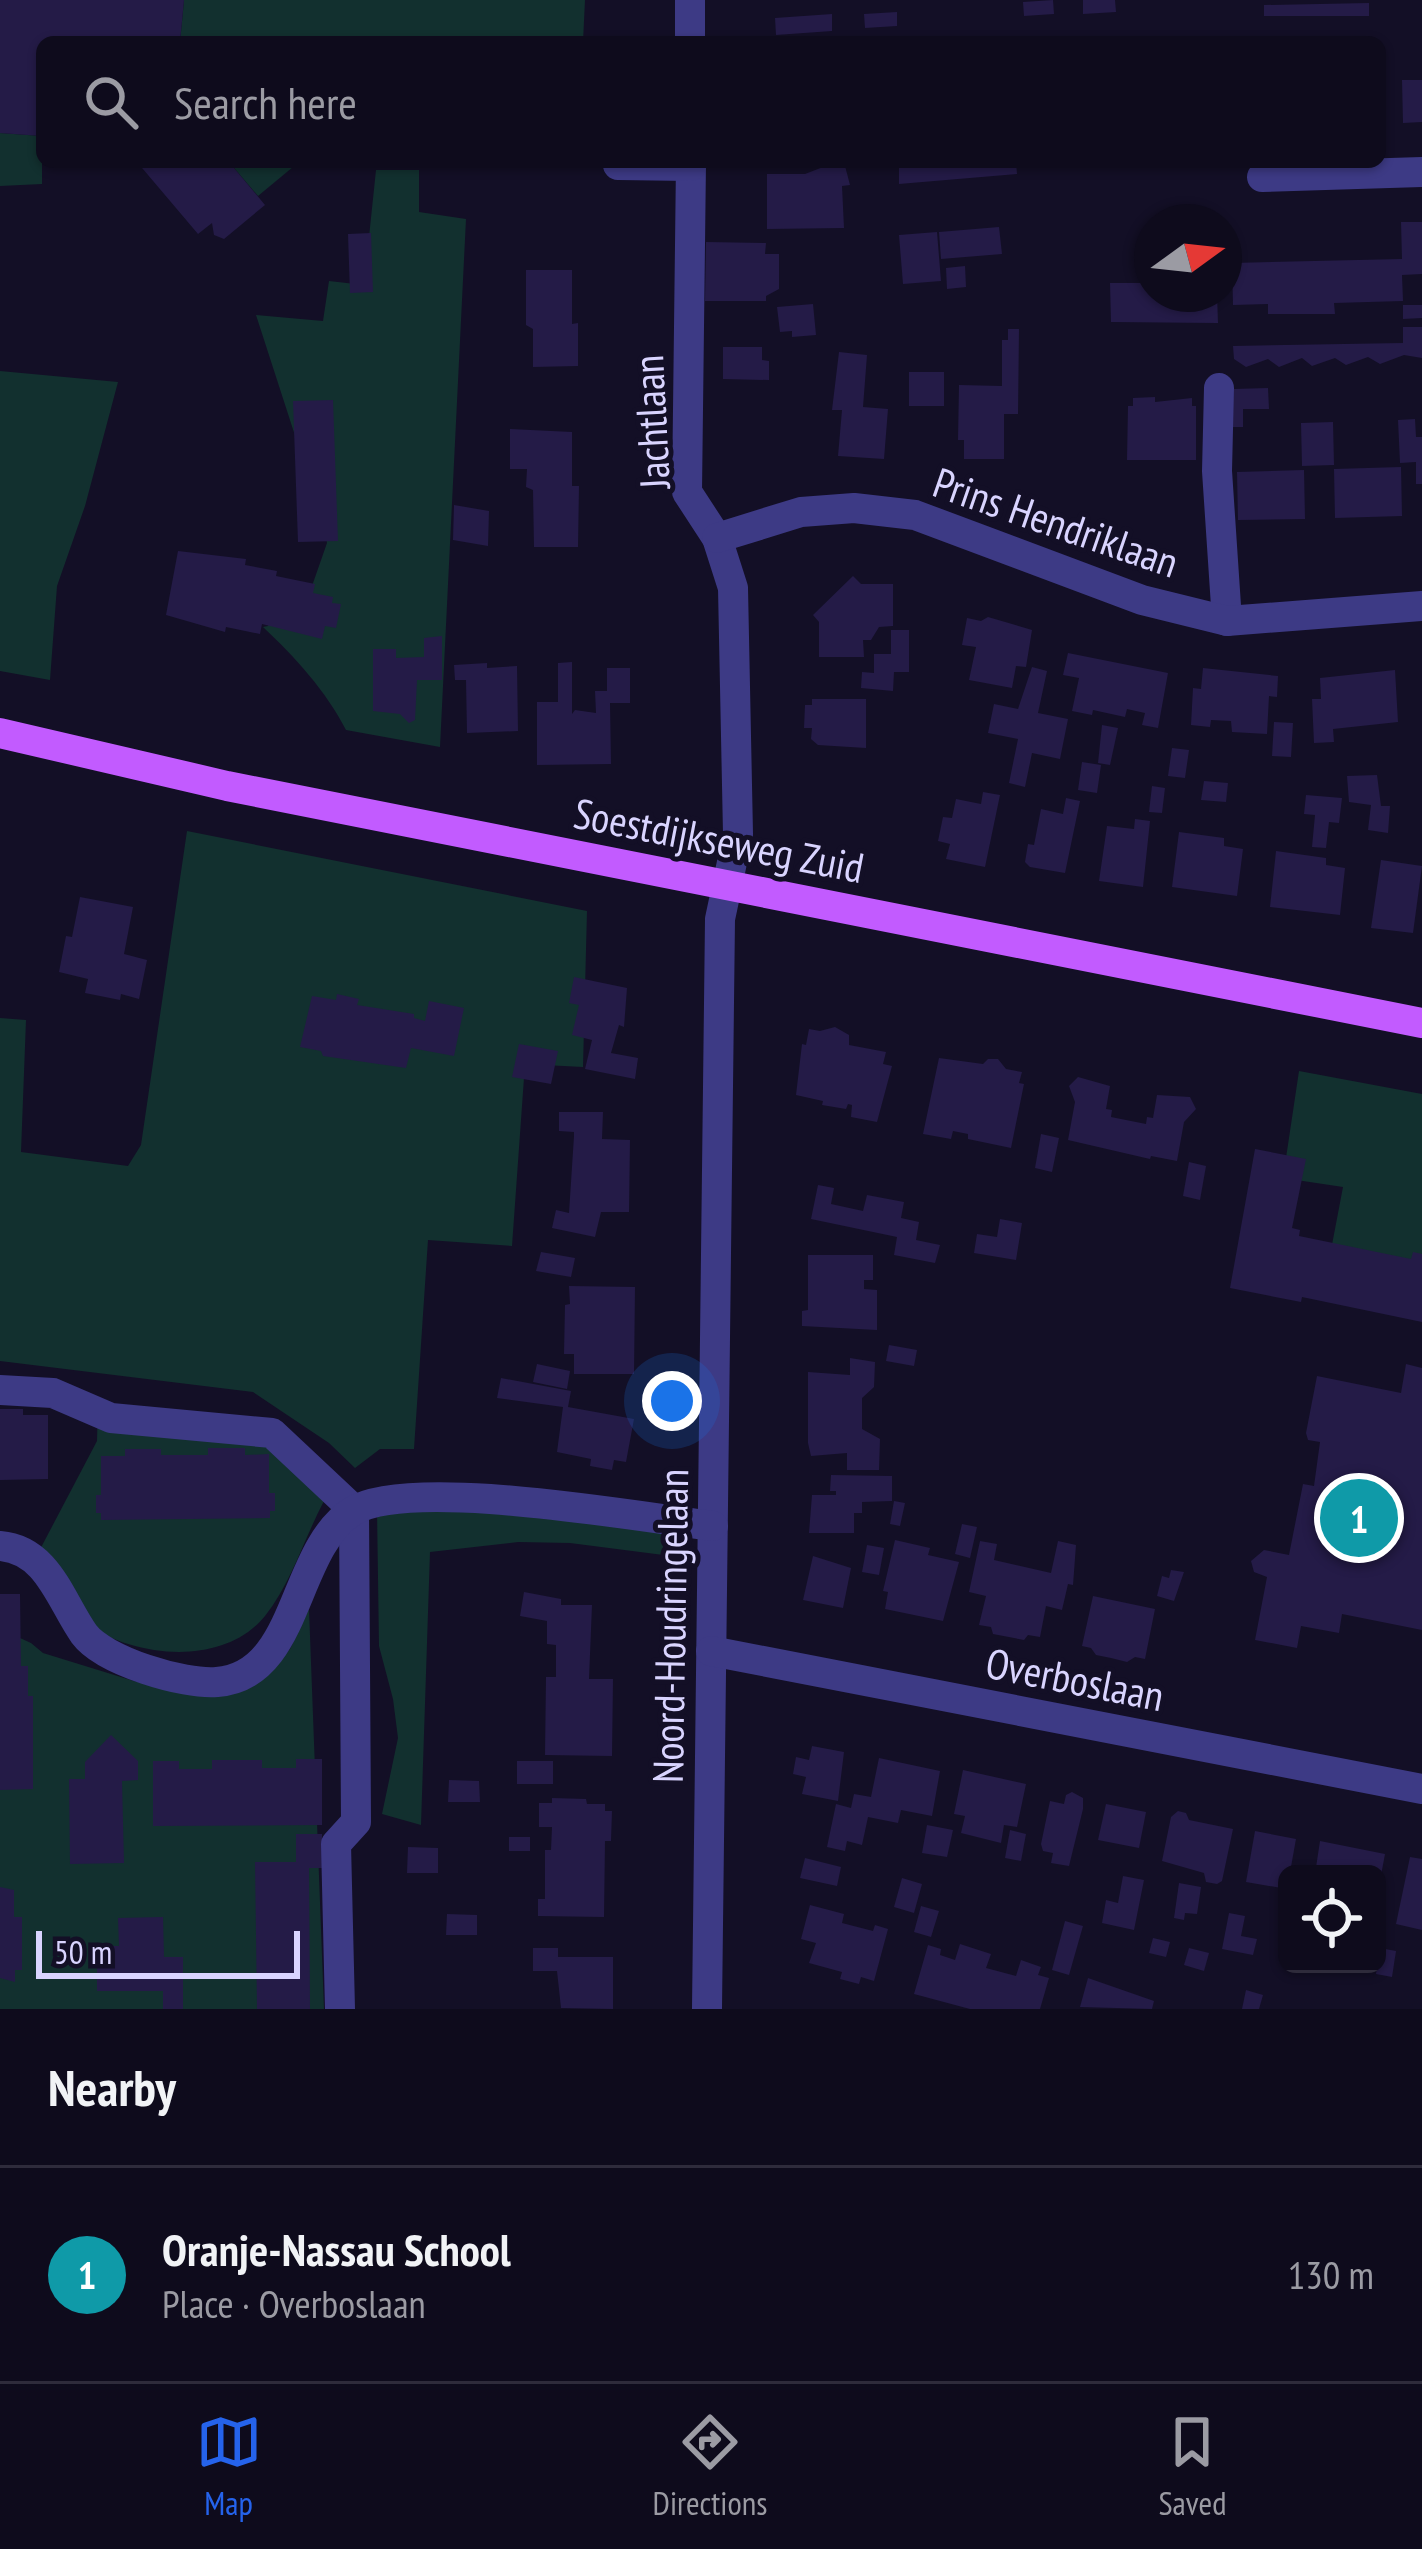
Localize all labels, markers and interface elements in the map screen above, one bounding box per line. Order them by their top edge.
search box [36,36,1386,168]
icon: search [78,69,144,135]
text: Search here [174,73,357,131]
north arrow [1134,204,1242,312]
street label: Jachtlaan [620,354,682,492]
street label: Prins Hendriklaan [926,454,1186,590]
street label: Soestdijkseweg Zuid [569,785,869,895]
your location [642,1371,702,1431]
street label: Noord-Houdringelaan [640,1468,700,1784]
pin: 1 [1320,1473,1398,1563]
street label: Overboslaan [981,1635,1169,1723]
map controls [1278,1865,1386,1973]
button: locate [1278,1865,1386,1973]
scale bar [36,1925,300,1978]
text: 50 m [54,1930,112,1973]
text: Nearby [48,2054,176,2120]
text: Oranje-Nassau School [162,2220,511,2278]
text: 1 [78,2249,96,2300]
text: 130 m [1288,2249,1374,2300]
text: Place · Overboslaan [162,2278,426,2329]
tab: Map [196,2409,262,2524]
tab: Directions [653,2409,767,2524]
tab: Saved [1158,2409,1226,2524]

